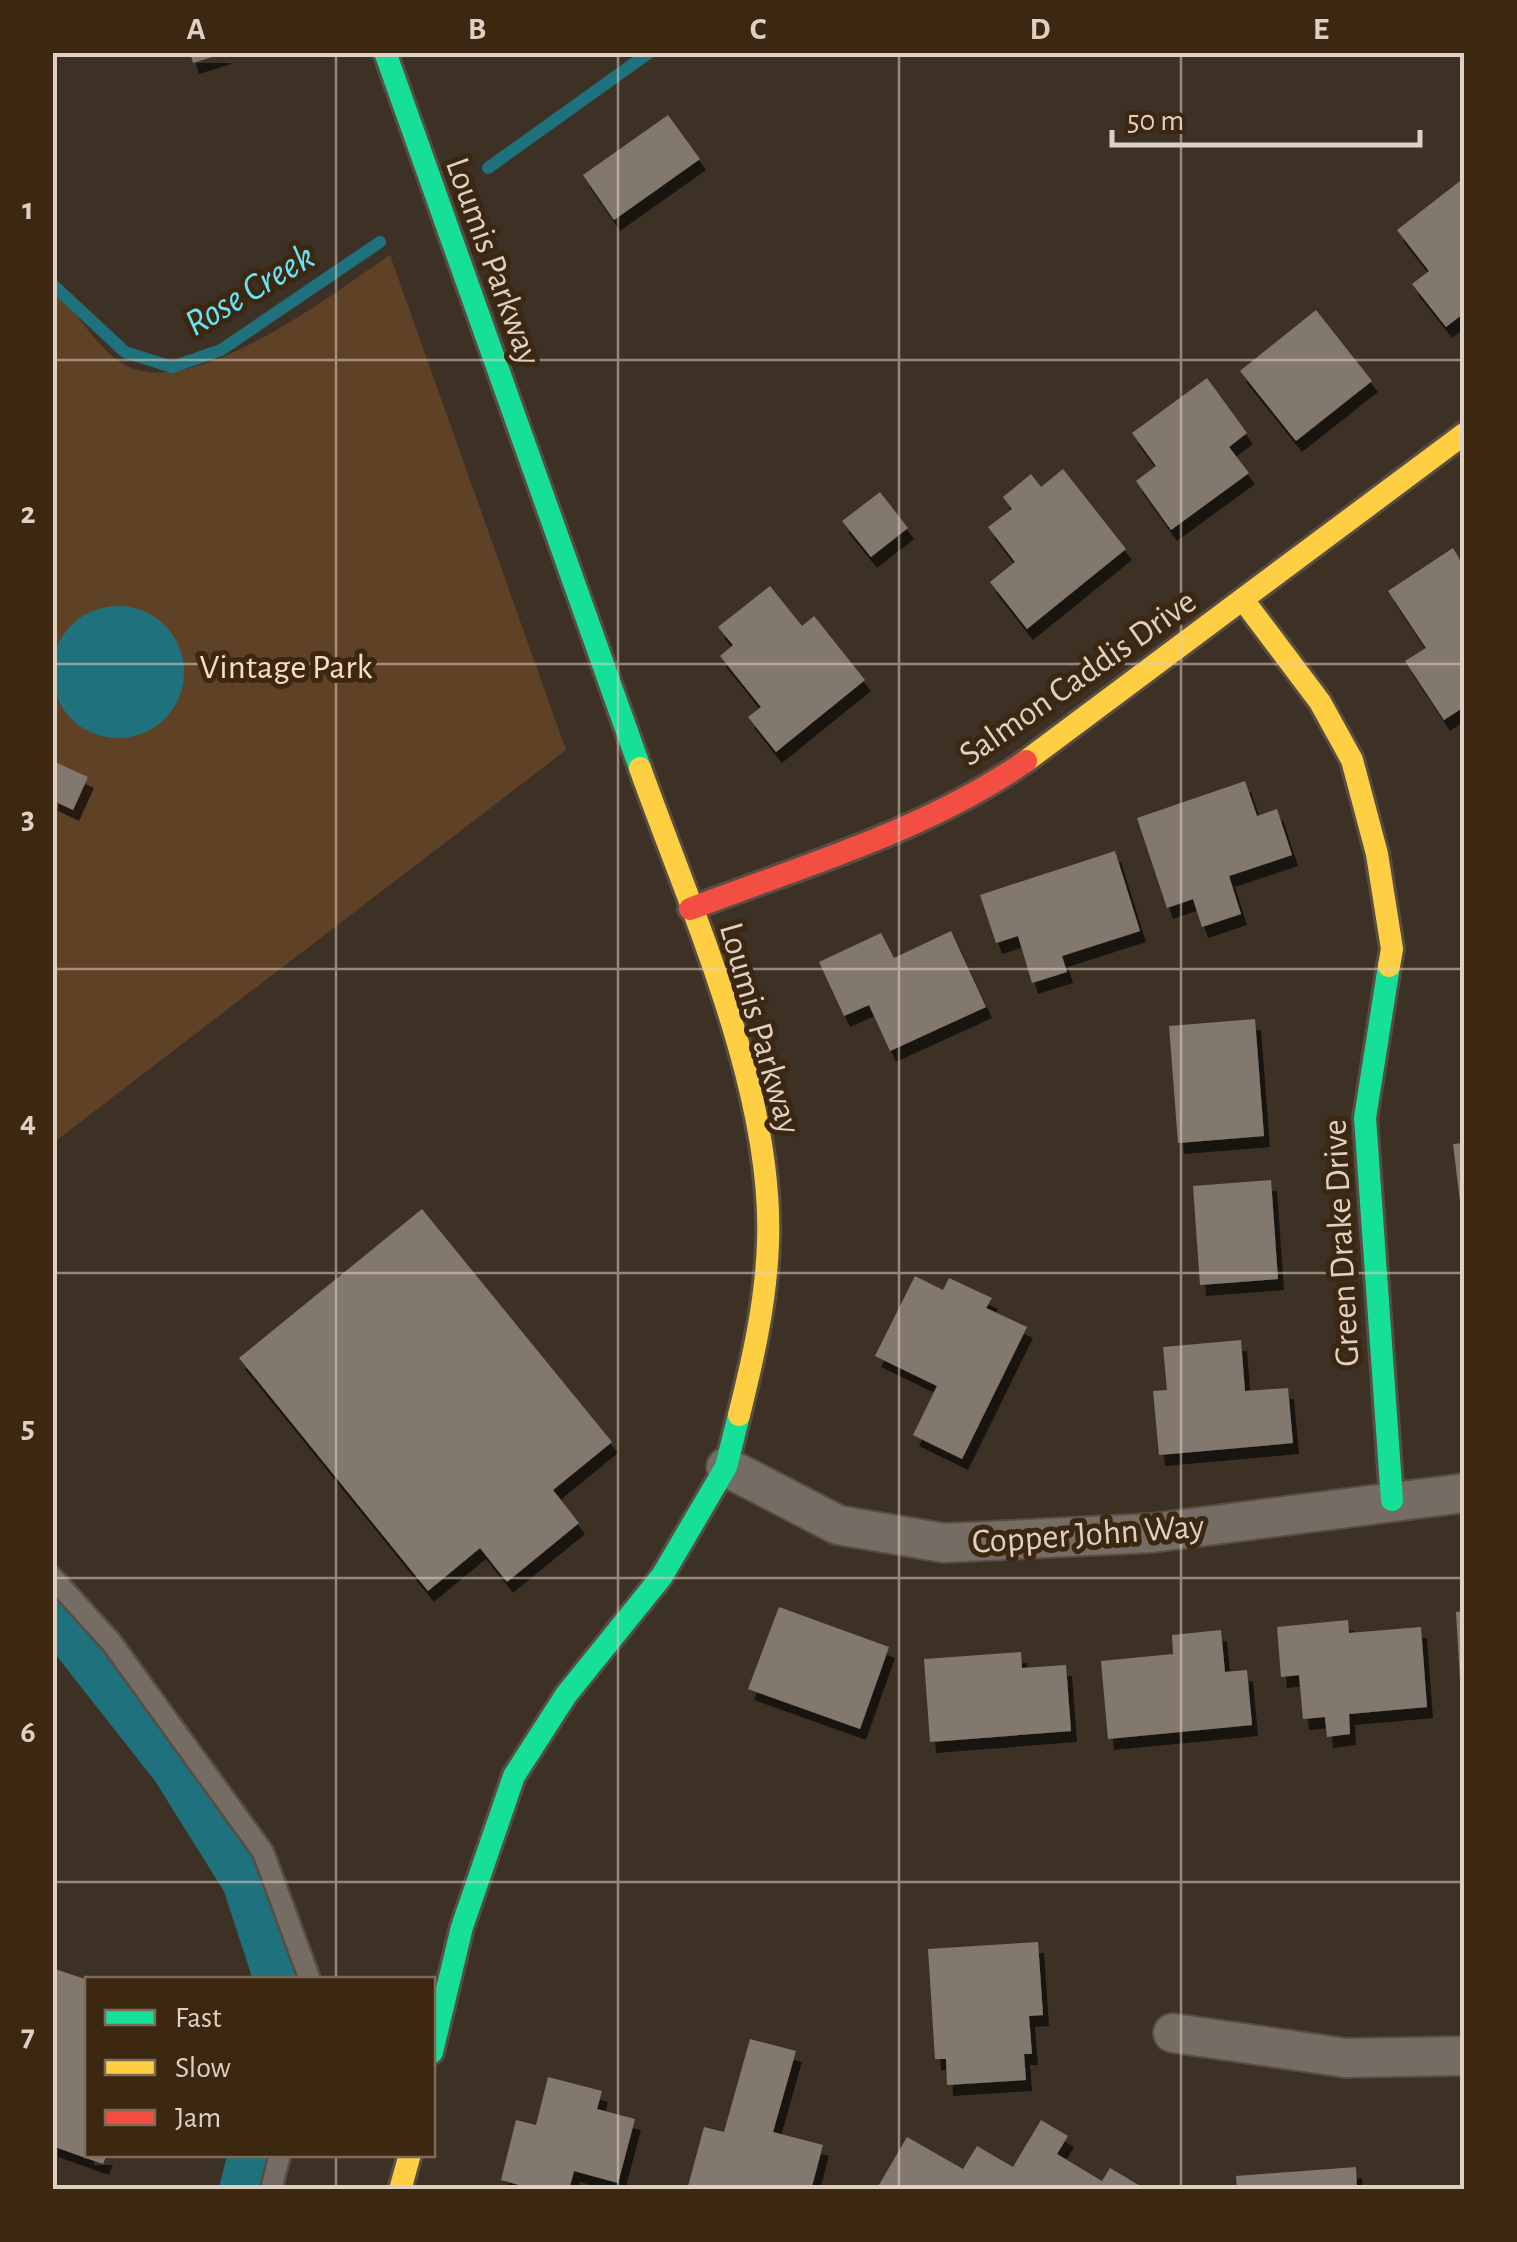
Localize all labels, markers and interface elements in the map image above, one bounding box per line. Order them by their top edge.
text: A [186,13,206,45]
text: B [468,13,486,45]
text: C [750,13,767,45]
text: D [1030,13,1051,45]
text: E [1313,13,1329,45]
scale bar [1112,85,1420,147]
text: 50 m [1127,106,1184,136]
street label: Loumis Parkway [439,153,546,370]
text: 1 [22,193,34,225]
water label: Rose Creek [179,238,321,344]
text: 2 [20,497,36,529]
street label: Salmon Caddis Drive [953,584,1203,773]
park label: Vintage Park [200,650,373,685]
text: 3 [21,802,35,834]
street label: Loumis Parkway [713,919,806,1138]
text: 4 [20,1106,36,1138]
street label: Green Drake Drive [1318,1118,1365,1367]
text: 5 [21,1411,35,1443]
street label: Copper John Way [971,1509,1205,1560]
text: 6 [20,1716,36,1748]
legend [85,1977,435,2157]
text: Fast [175,2003,222,2033]
text: 7 [21,2020,35,2052]
text: Slow [175,2053,231,2083]
text: Jam [175,2103,221,2133]

